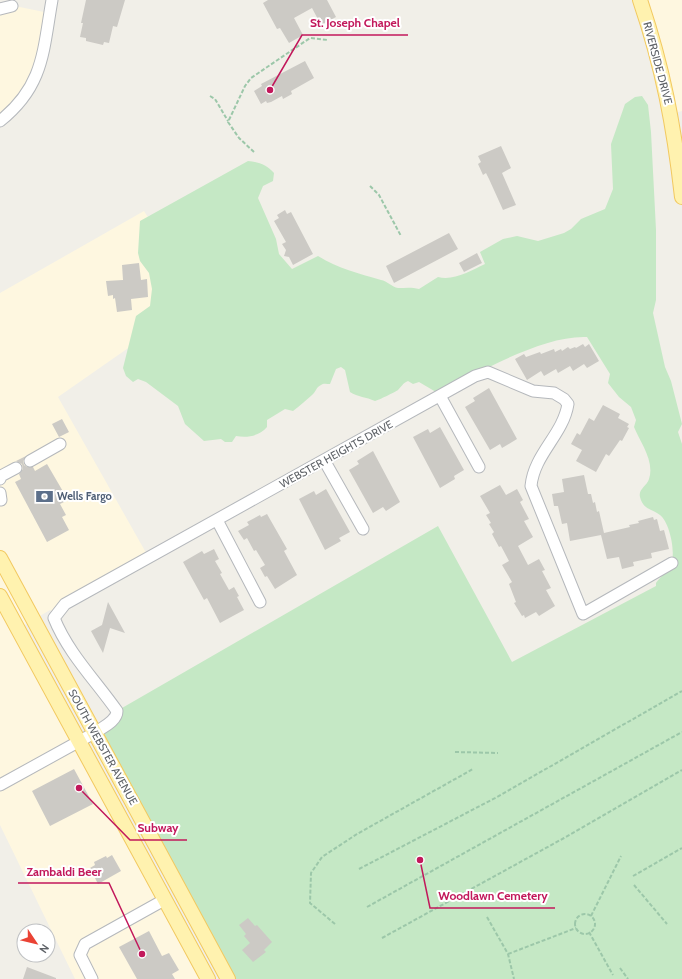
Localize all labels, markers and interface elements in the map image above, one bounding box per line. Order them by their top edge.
callout: St. Joseph Chapel [302,11,408,35]
text: St. Joseph Chapel [310,15,400,30]
street label: RIVERSIDE DRIVE [640,20,676,106]
street label: WEBSTER HEIGHTS DRIVE [277,417,395,491]
bank icon: Wells Fargo [34,486,54,506]
place label: Wells Fargo [57,489,112,503]
street label: SOUTH WEBSTER AVENUE [65,687,141,807]
callout: Subway [130,816,187,840]
text: Subway [137,820,179,835]
callout: Zambaldi Beer [18,859,109,883]
text: Zambaldi Beer [26,864,102,879]
callout: Woodlawn Cemetery [430,884,555,908]
text: Woodlawn Cemetery [438,888,548,903]
north arrow [16,923,56,963]
text: N [36,942,52,956]

